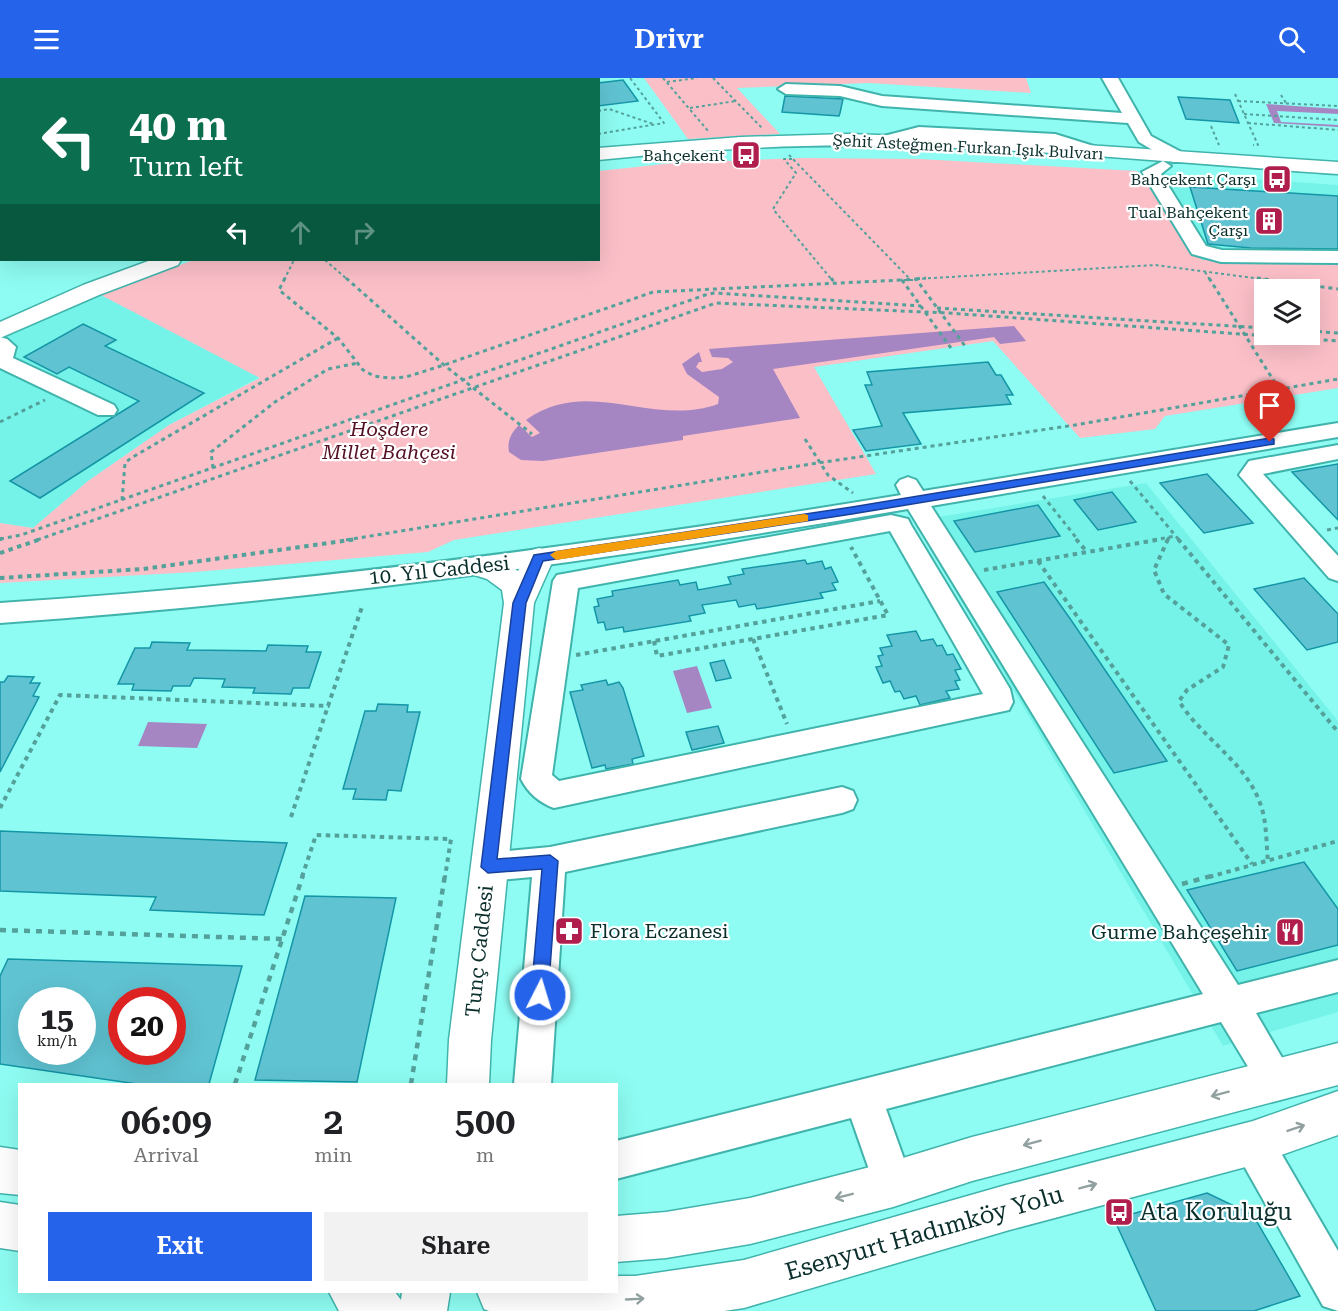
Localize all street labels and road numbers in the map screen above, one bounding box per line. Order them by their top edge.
street label: Şehit Asteğmen Furkan Işık Bulvarı [832,130,1104,164]
street label: 10. Yıl Caddesi [367,551,511,589]
street label: Tunç Caddesi [460,884,498,1018]
street label: Esenyurt Hadımköy Yolu [782,1180,1066,1286]

